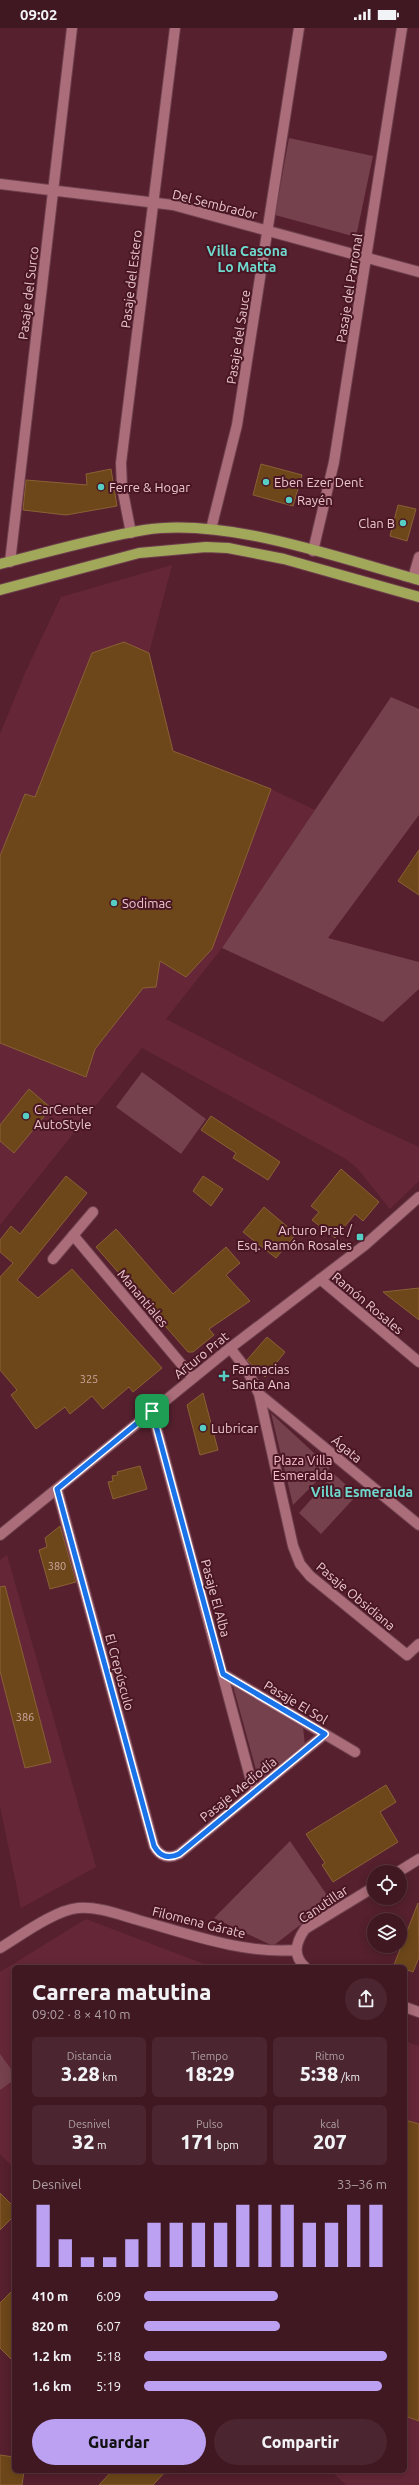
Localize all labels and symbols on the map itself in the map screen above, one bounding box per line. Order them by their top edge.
street label: Del Sembrador [171,187,259,221]
street label: Pasaje del Estero [118,229,144,329]
street label: Pasaje del Parronal [333,232,365,344]
district label: Villa Casona Lo Matta [206,243,288,275]
street label: Pasaje del Surco [15,246,41,340]
street label: Pasaje del Sauce [224,289,252,385]
place label: Eben Ezer Dent [274,475,364,489]
marker: Eben Ezer Dent [261,477,271,487]
place label: Ferre & Hogar [109,480,190,494]
marker: Ferre & Hogar [96,482,106,492]
place label: Rayén [297,493,333,507]
marker: Rayén [284,495,294,505]
place label: Clan B [358,516,395,530]
marker: Clan B [398,518,408,528]
place label: Sodimac [122,896,171,910]
marker: Sodimac [109,898,119,908]
place label: CarCenter AutoStyle [34,1102,93,1131]
marker: CarCenter AutoStyle [21,1111,31,1121]
place label: Arturo Prat / Esq. Ramón Rosales [237,1223,353,1252]
marker: Arturo Prat / Esq. Ramón Rosales [355,1232,365,1242]
street label: Manantiales [115,1266,171,1330]
street label: Ramón Rosales [330,1269,407,1337]
street label: Arturo Prat [171,1329,231,1381]
place label: Farmacias Santa Ana [232,1362,290,1391]
marker: Farmacias Santa Ana [219,1371,229,1381]
house number: 325 [80,1373,98,1385]
pin [135,1394,169,1428]
place label: Lubricar [211,1421,258,1435]
marker: Lubricar [198,1423,208,1433]
street label: Ágata [329,1432,365,1465]
park label: Plaza Villa Esmeralda [273,1453,333,1482]
district label: Villa Esmeralda [311,1484,413,1500]
street label: Pasaje El Alba [199,1558,233,1638]
street label: Pasaje Obsidiana [314,1559,398,1633]
house number: 380 [48,1560,66,1572]
street label: El Crepúsculo [103,1632,137,1712]
street label: Pasaje El Sol [262,1678,331,1727]
house number: 386 [16,1711,34,1723]
street label: Pasaje Mediodía [197,1754,279,1824]
street label: Canutillar [296,1882,350,1926]
street label: Filomena Gárate [151,1904,247,1940]

